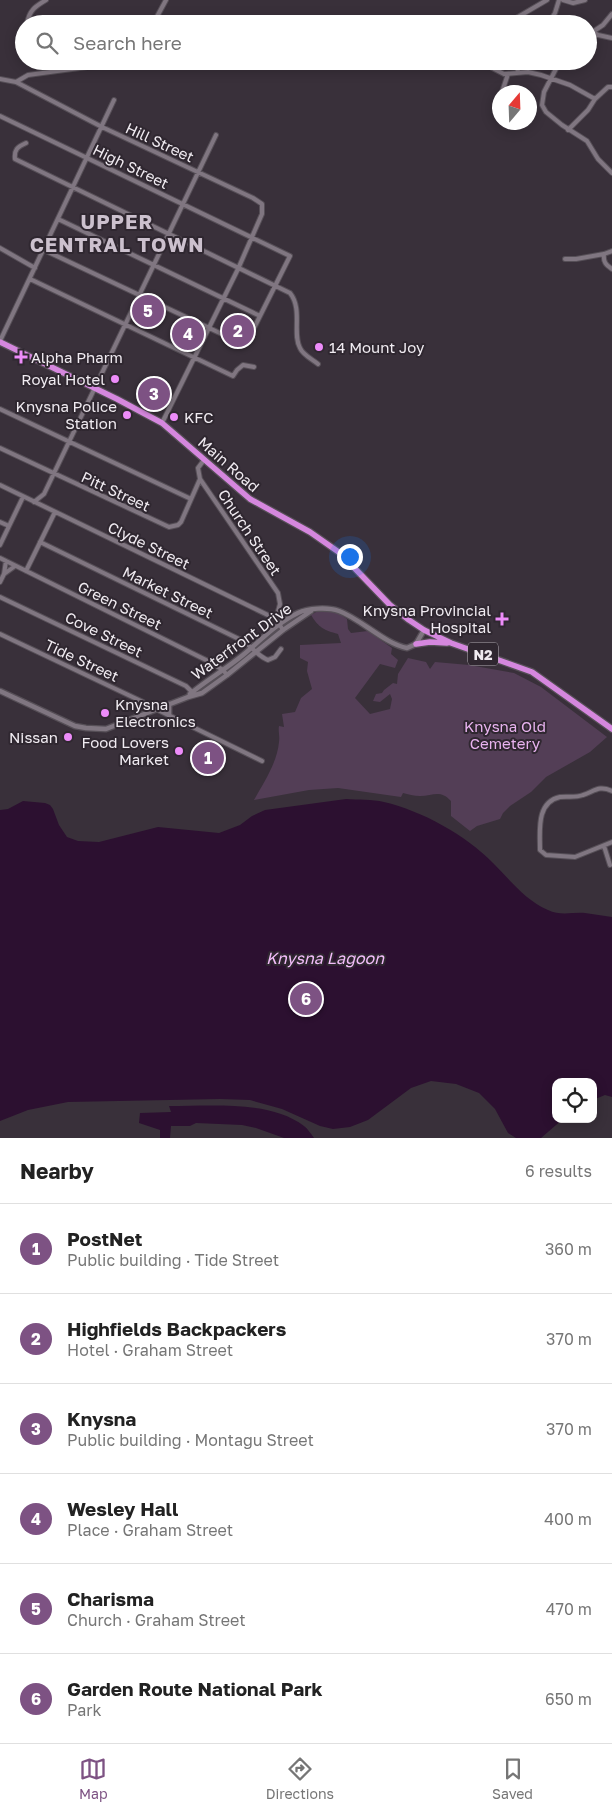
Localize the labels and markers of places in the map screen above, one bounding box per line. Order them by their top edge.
pin: 5 [132,292,164,330]
pin: 2 [222,312,254,350]
pin: 4 [172,315,204,353]
place label: 14 Mount Joy [329,338,425,356]
marker: 14 Mount Joy [313,341,325,353]
place label: Alpha Pharm [31,348,123,366]
marker: Alpha Pharm [15,351,27,363]
place label: Royal Hotel [21,370,105,388]
marker: Royal Hotel [109,373,121,385]
pin: 3 [138,375,170,413]
place label: Knysna Police Station [16,397,117,432]
place label: KFC [184,408,213,426]
marker: Knysna Police Station [121,409,133,421]
marker: KFC [168,411,180,423]
place label: Knysna Provincial Hospital [363,601,491,636]
marker: Knysna Provincial Hospital [495,612,509,626]
place label: Knysna Electronics [115,695,196,730]
marker: Knysna Electronics [99,707,111,719]
place label: Nissan [9,728,58,746]
marker: Nissan [62,731,74,743]
place label: Food Lovers Market [82,733,169,768]
pin: 1 [192,739,224,777]
marker: Food Lovers Market [173,745,185,757]
pin: 6 [290,980,322,1018]

